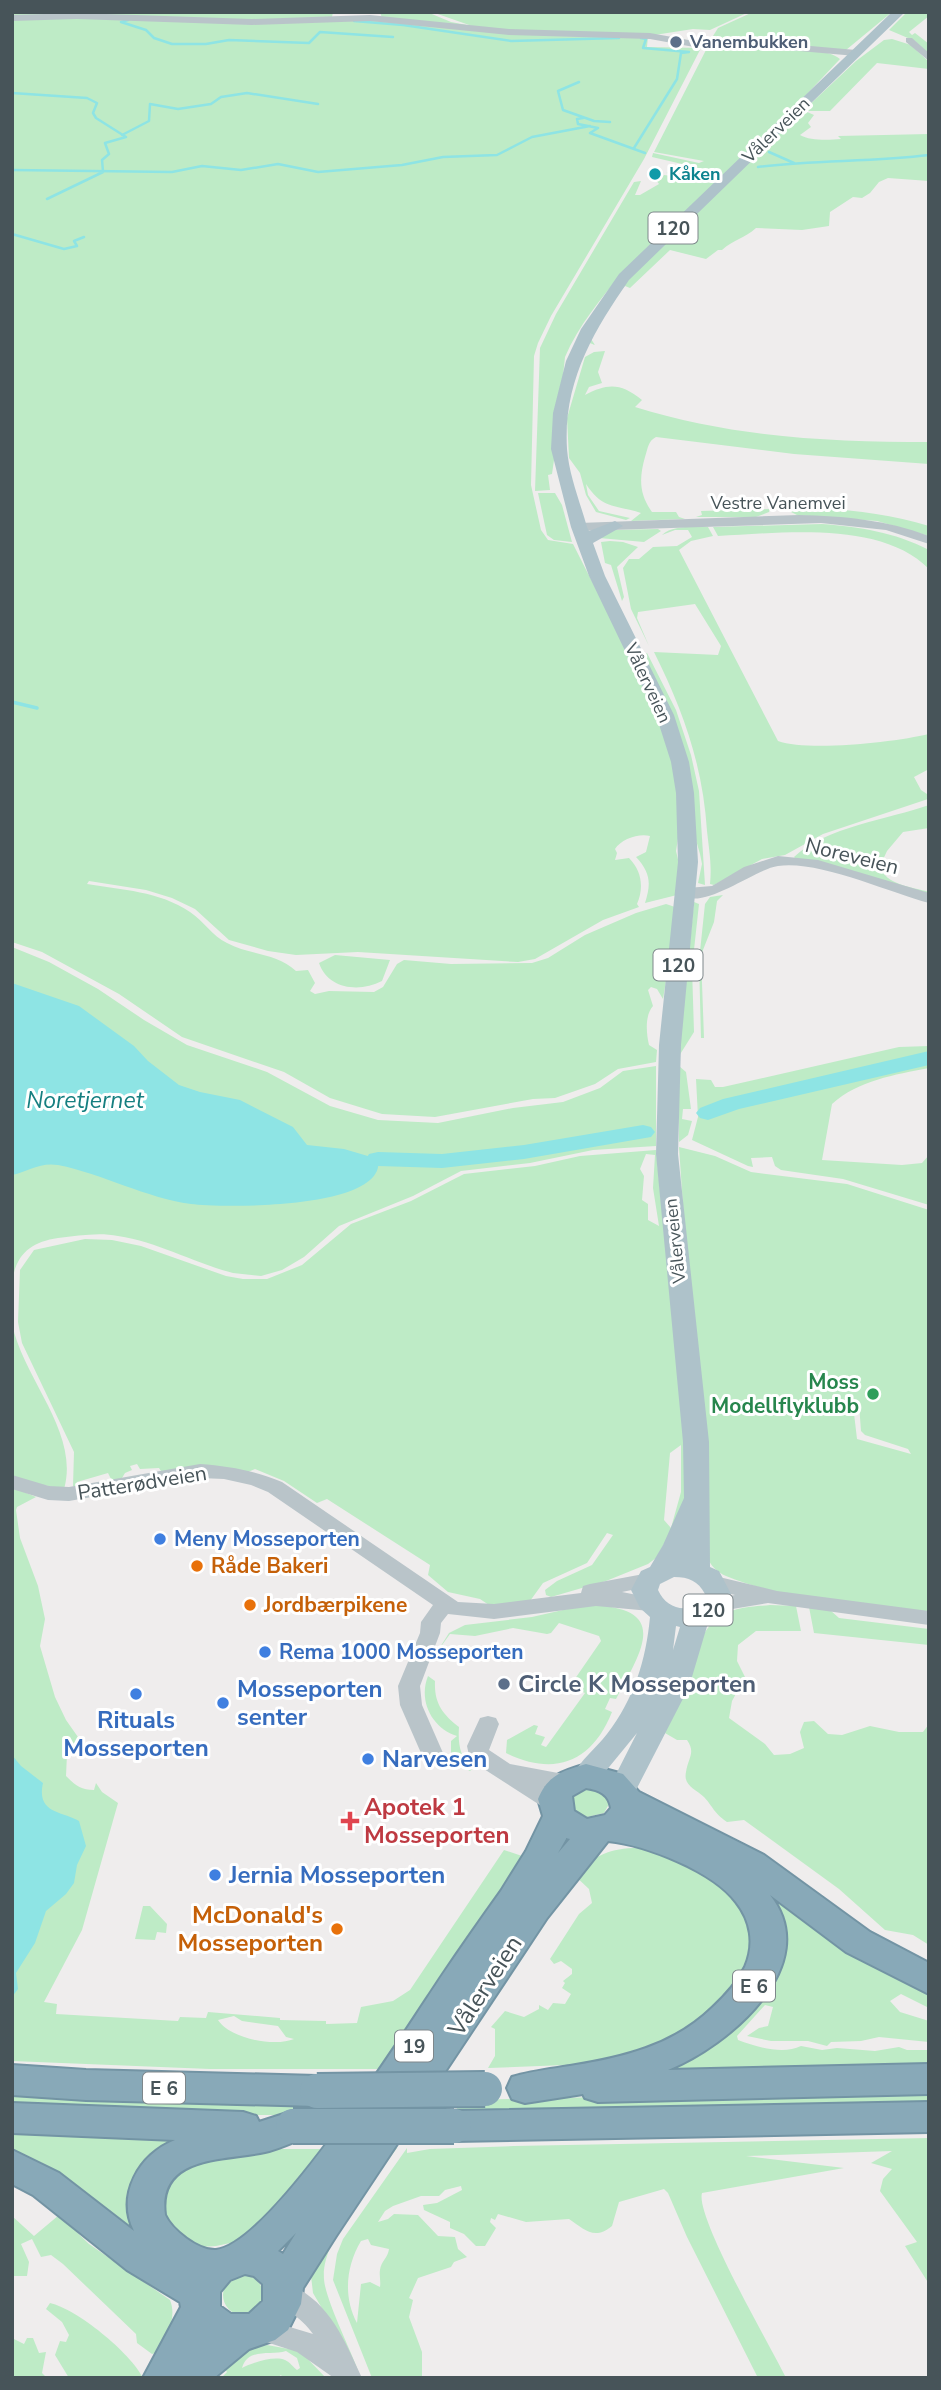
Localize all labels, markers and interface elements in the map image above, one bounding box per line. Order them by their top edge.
place label: Vanembukken [689,30,808,54]
marker: Vanembukken [668,34,684,50]
street label: Vålerveien [736,92,815,169]
place label: Kåken [669,162,721,186]
marker: Kåken [647,166,663,182]
road number: 120 [648,212,698,244]
street label: Vestre Vanemvei [709,491,846,515]
street label: Vålerveien [619,638,677,727]
street label: Noreveien [802,831,902,881]
road number: 120 [654,950,702,981]
water label: Noretjernet [26,1085,145,1116]
street label: Vålerveien [659,1197,692,1286]
place label: Moss Modellflyklubb [711,1368,859,1420]
marker: Moss Modellflyklubb [865,1386,881,1402]
street label: Patterødveien [75,1459,209,1507]
place label: Meny Mosseporten [174,1525,360,1553]
marker: Meny Mosseporten [152,1531,168,1547]
place label: Råde Bakeri [211,1552,328,1580]
marker: Råde Bakeri [189,1558,205,1574]
place label: Jordbærpikene [263,1591,407,1619]
road number: 120 [684,1594,732,1626]
marker: Jordbærpikene [242,1597,258,1613]
place label: Rema 1000 Mosseporten [279,1638,524,1666]
marker: Rema 1000 Mosseporten [257,1644,273,1660]
place label: Circle K Mosseporten [518,1668,756,1700]
place label: Mosseporten senter [237,1673,383,1733]
marker: Circle K Mosseporten [496,1676,512,1692]
marker: Rituals Mosseporten [128,1686,144,1702]
marker: Mosseporten senter [215,1695,231,1711]
place label: Rituals Mosseporten [63,1704,209,1764]
place label: Narvesen [382,1743,487,1775]
marker: Narvesen [360,1751,376,1767]
place label: Apotek 1 Mosseporten [364,1791,510,1851]
marker: Apotek 1 Mosseporten [342,1813,358,1829]
place label: Jernia Mosseporten [228,1859,445,1891]
marker: Jernia Mosseporten [207,1867,223,1883]
place label: McDonald's Mosseporten [177,1899,323,1959]
marker: McDonald's Mosseporten [329,1921,345,1937]
street label: Vålerveien [440,1930,529,2043]
road number: E 6 [733,1970,775,2002]
road number: 19 [395,2030,433,2062]
road number: E 6 [143,2072,185,2104]

